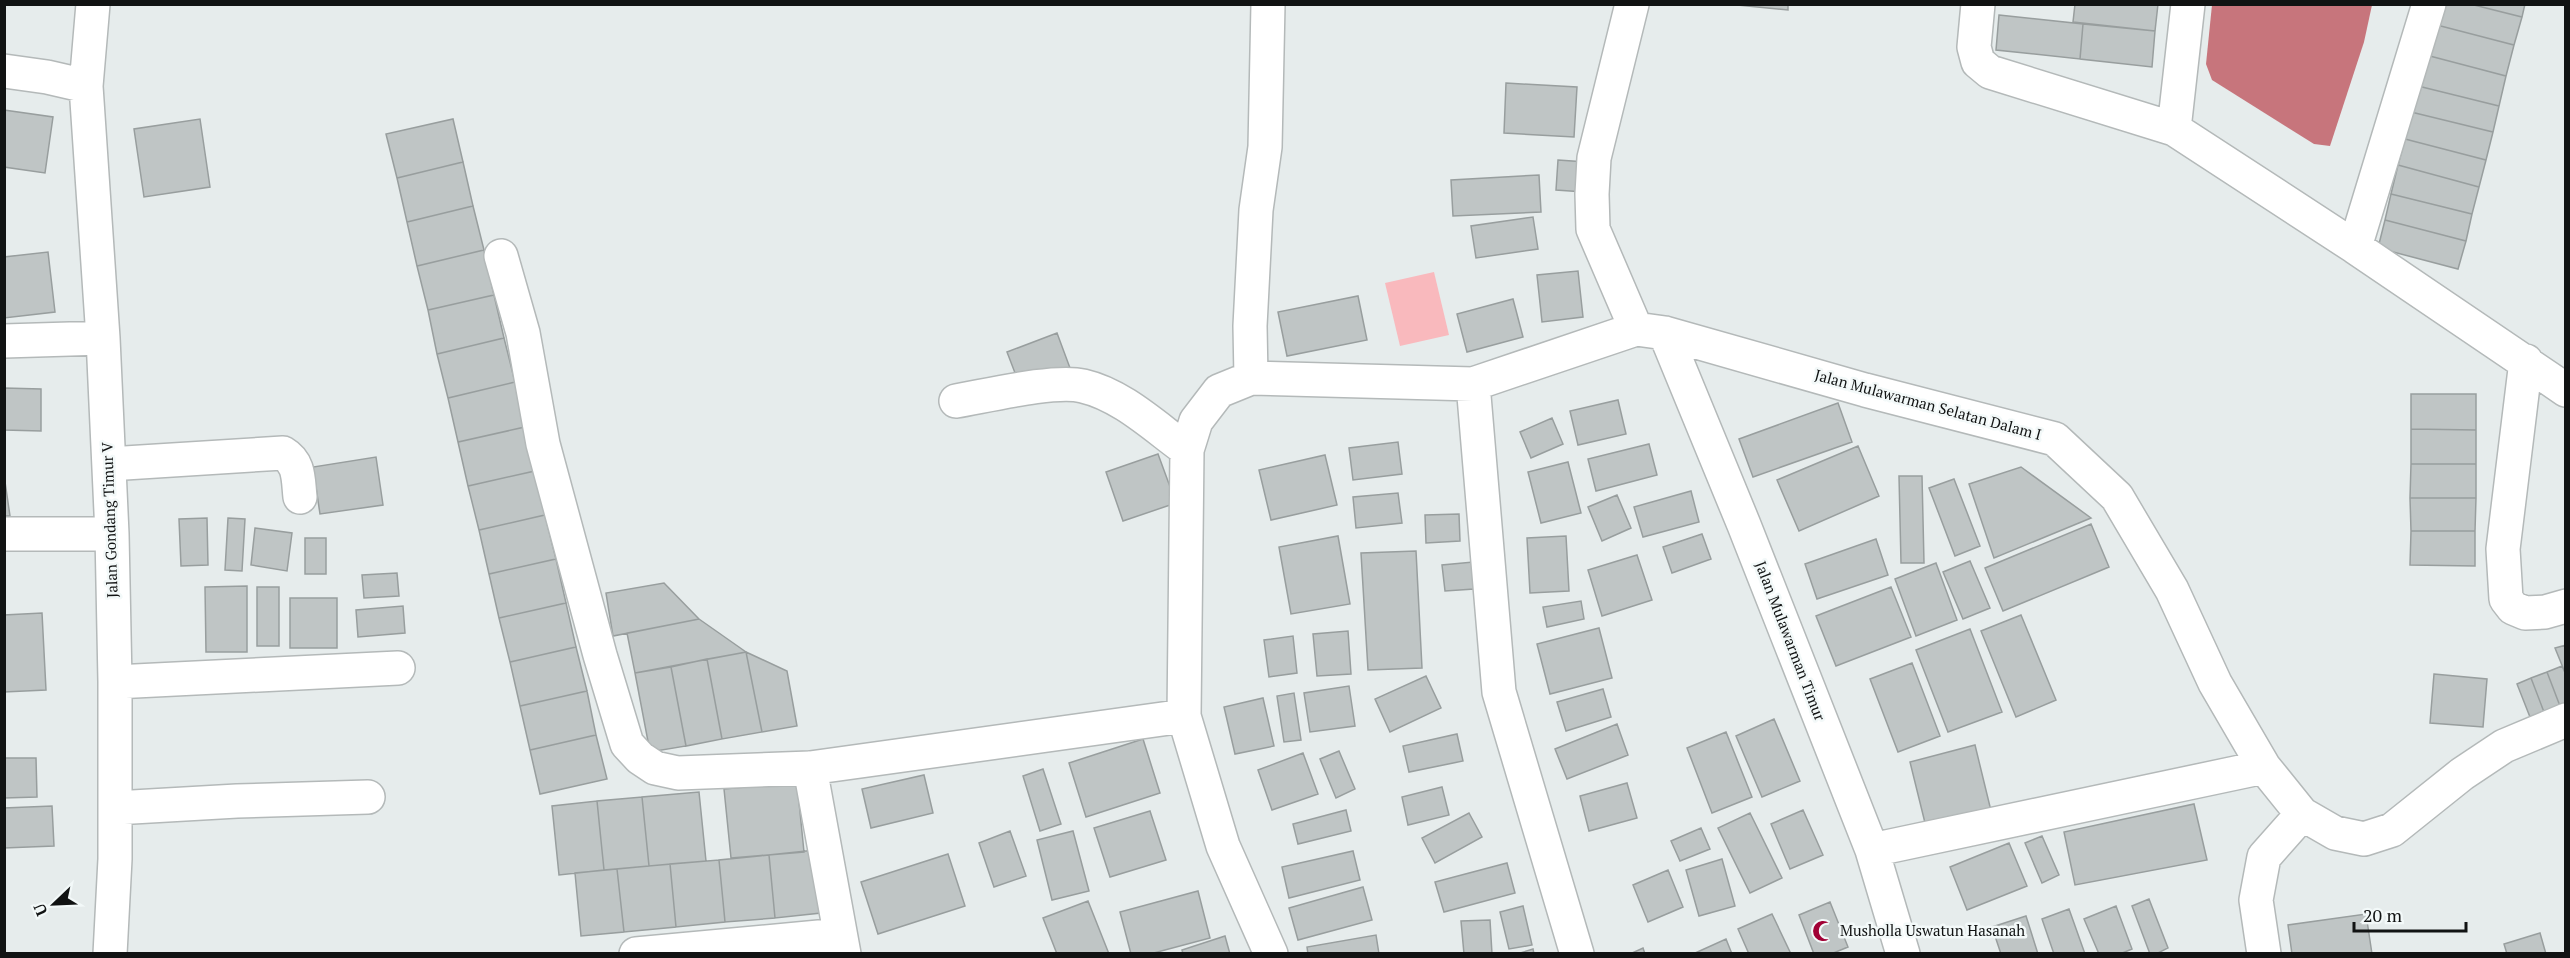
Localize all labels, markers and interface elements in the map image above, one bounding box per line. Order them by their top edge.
street label: Jalan Mulawarman Selatan Dalam I [1813,364,2044,444]
street label: Jalan Gondang Timur V [96,441,122,598]
street label: Jalan Mulawarman Timur [1751,558,1831,724]
north arrow [24,874,84,934]
scale bar [2354,895,2466,933]
text: U [28,900,53,919]
text: 20 m [2363,903,2403,927]
mosque icon: Musholla Uswatun Hasanah [1811,919,1835,943]
place label: Musholla Uswatun Hasanah [1840,920,2025,940]

